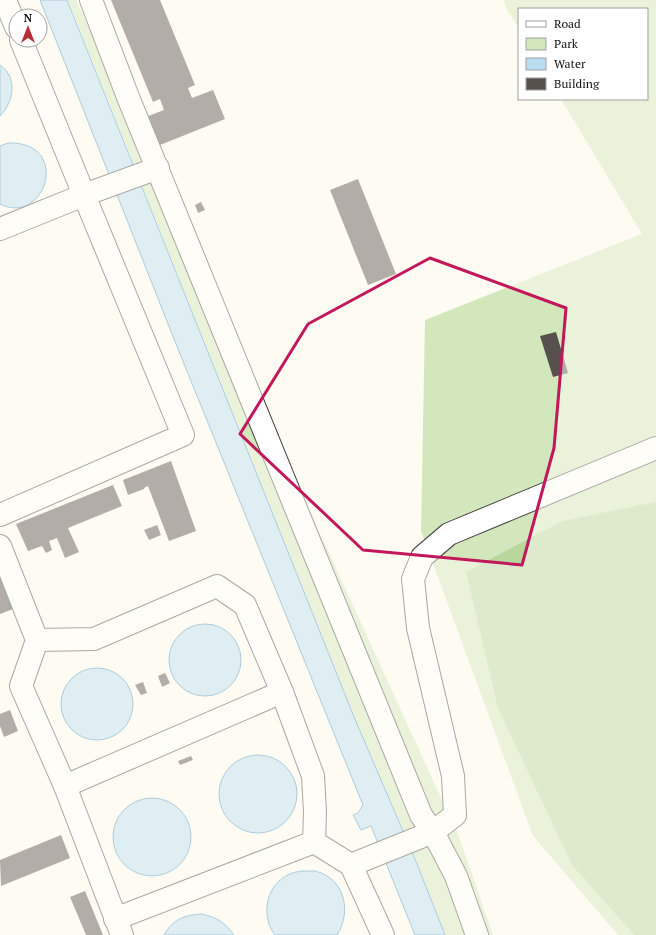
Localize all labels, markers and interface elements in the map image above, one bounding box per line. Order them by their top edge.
north arrow [8,8,48,48]
legend [518,8,648,100]
text: N [24,11,33,25]
text: Road [554,16,581,31]
text: Park [554,36,579,51]
text: Water [554,56,586,71]
text: Building [554,76,600,91]

